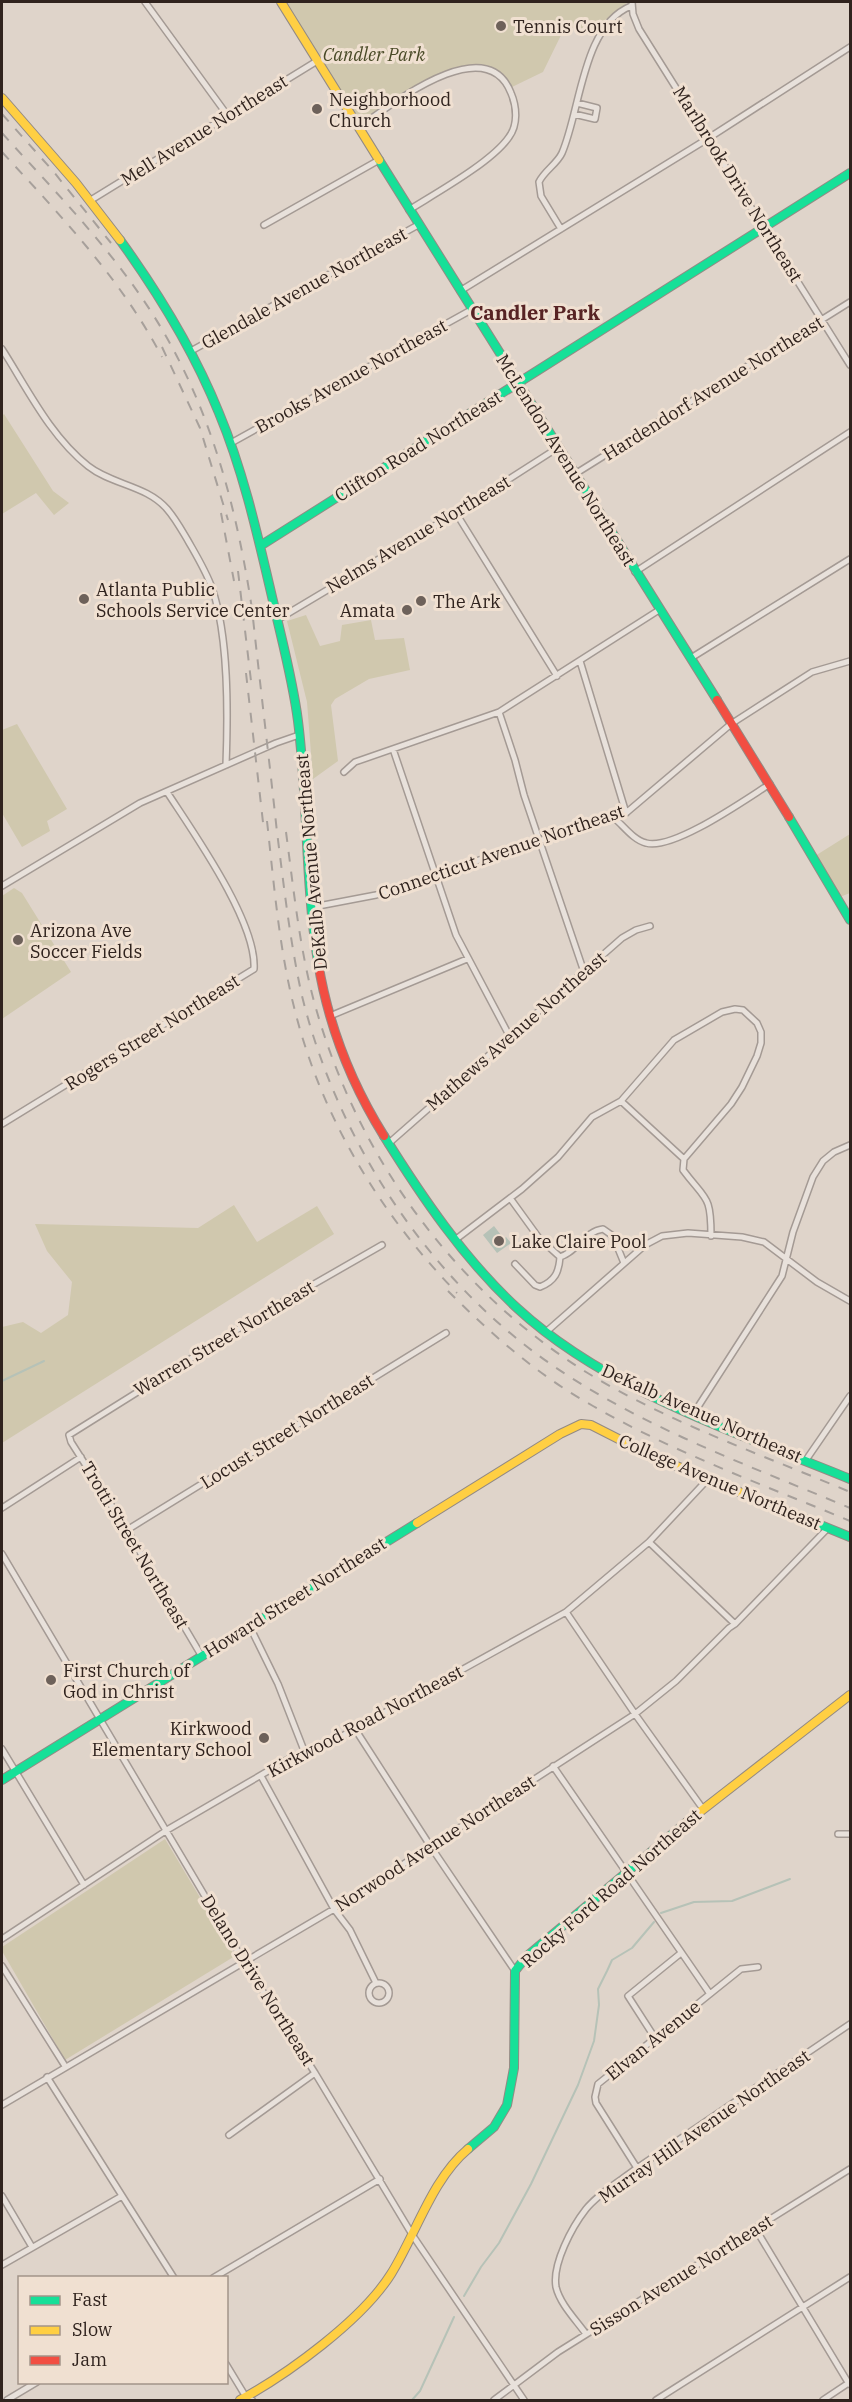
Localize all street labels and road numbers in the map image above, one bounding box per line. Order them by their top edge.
street label: Mell Avenue Northeast [116,69,292,191]
street label: Marlbrook Drive Northeast [668,82,808,286]
street label: Glendale Avenue Northeast [197,222,411,354]
street label: Hardendorf Avenue Northeast [599,311,827,465]
street label: Brooks Avenue Northeast [251,314,451,438]
street label: McLendon Avenue Northeast [491,350,641,570]
street label: Clifton Road Northeast [330,385,506,507]
street label: Nelms Avenue Northeast [322,470,514,598]
street label: DeKalb Avenue Northeast [290,753,332,971]
street label: Connecticut Avenue Northeast [375,799,627,905]
street label: Mathews Avenue Northeast [421,946,611,1116]
street label: Rogers Street Northeast [60,969,244,1095]
street label: Warren Street Northeast [130,1275,318,1401]
street label: DeKalb Avenue Northeast [598,1358,806,1468]
street label: Locust Street Northeast [196,1368,378,1494]
street label: College Avenue Northeast [615,1429,825,1535]
street label: Trotti Street Northeast [76,1457,194,1633]
street label: Howard Street Northeast [200,1532,390,1662]
street label: Kirkwood Road Northeast [263,1660,467,1782]
street label: Norwood Avenue Northeast [331,1770,539,1916]
street label: Rocky Ford Road Northeast [516,1804,706,1972]
street label: Delano Drive Northeast [196,1890,320,2070]
street label: Elvan Avenue [601,1995,705,2085]
street label: Murray Hill Avenue Northeast [594,2044,814,2208]
street label: Sisson Avenue Northeast [585,2209,777,2341]

